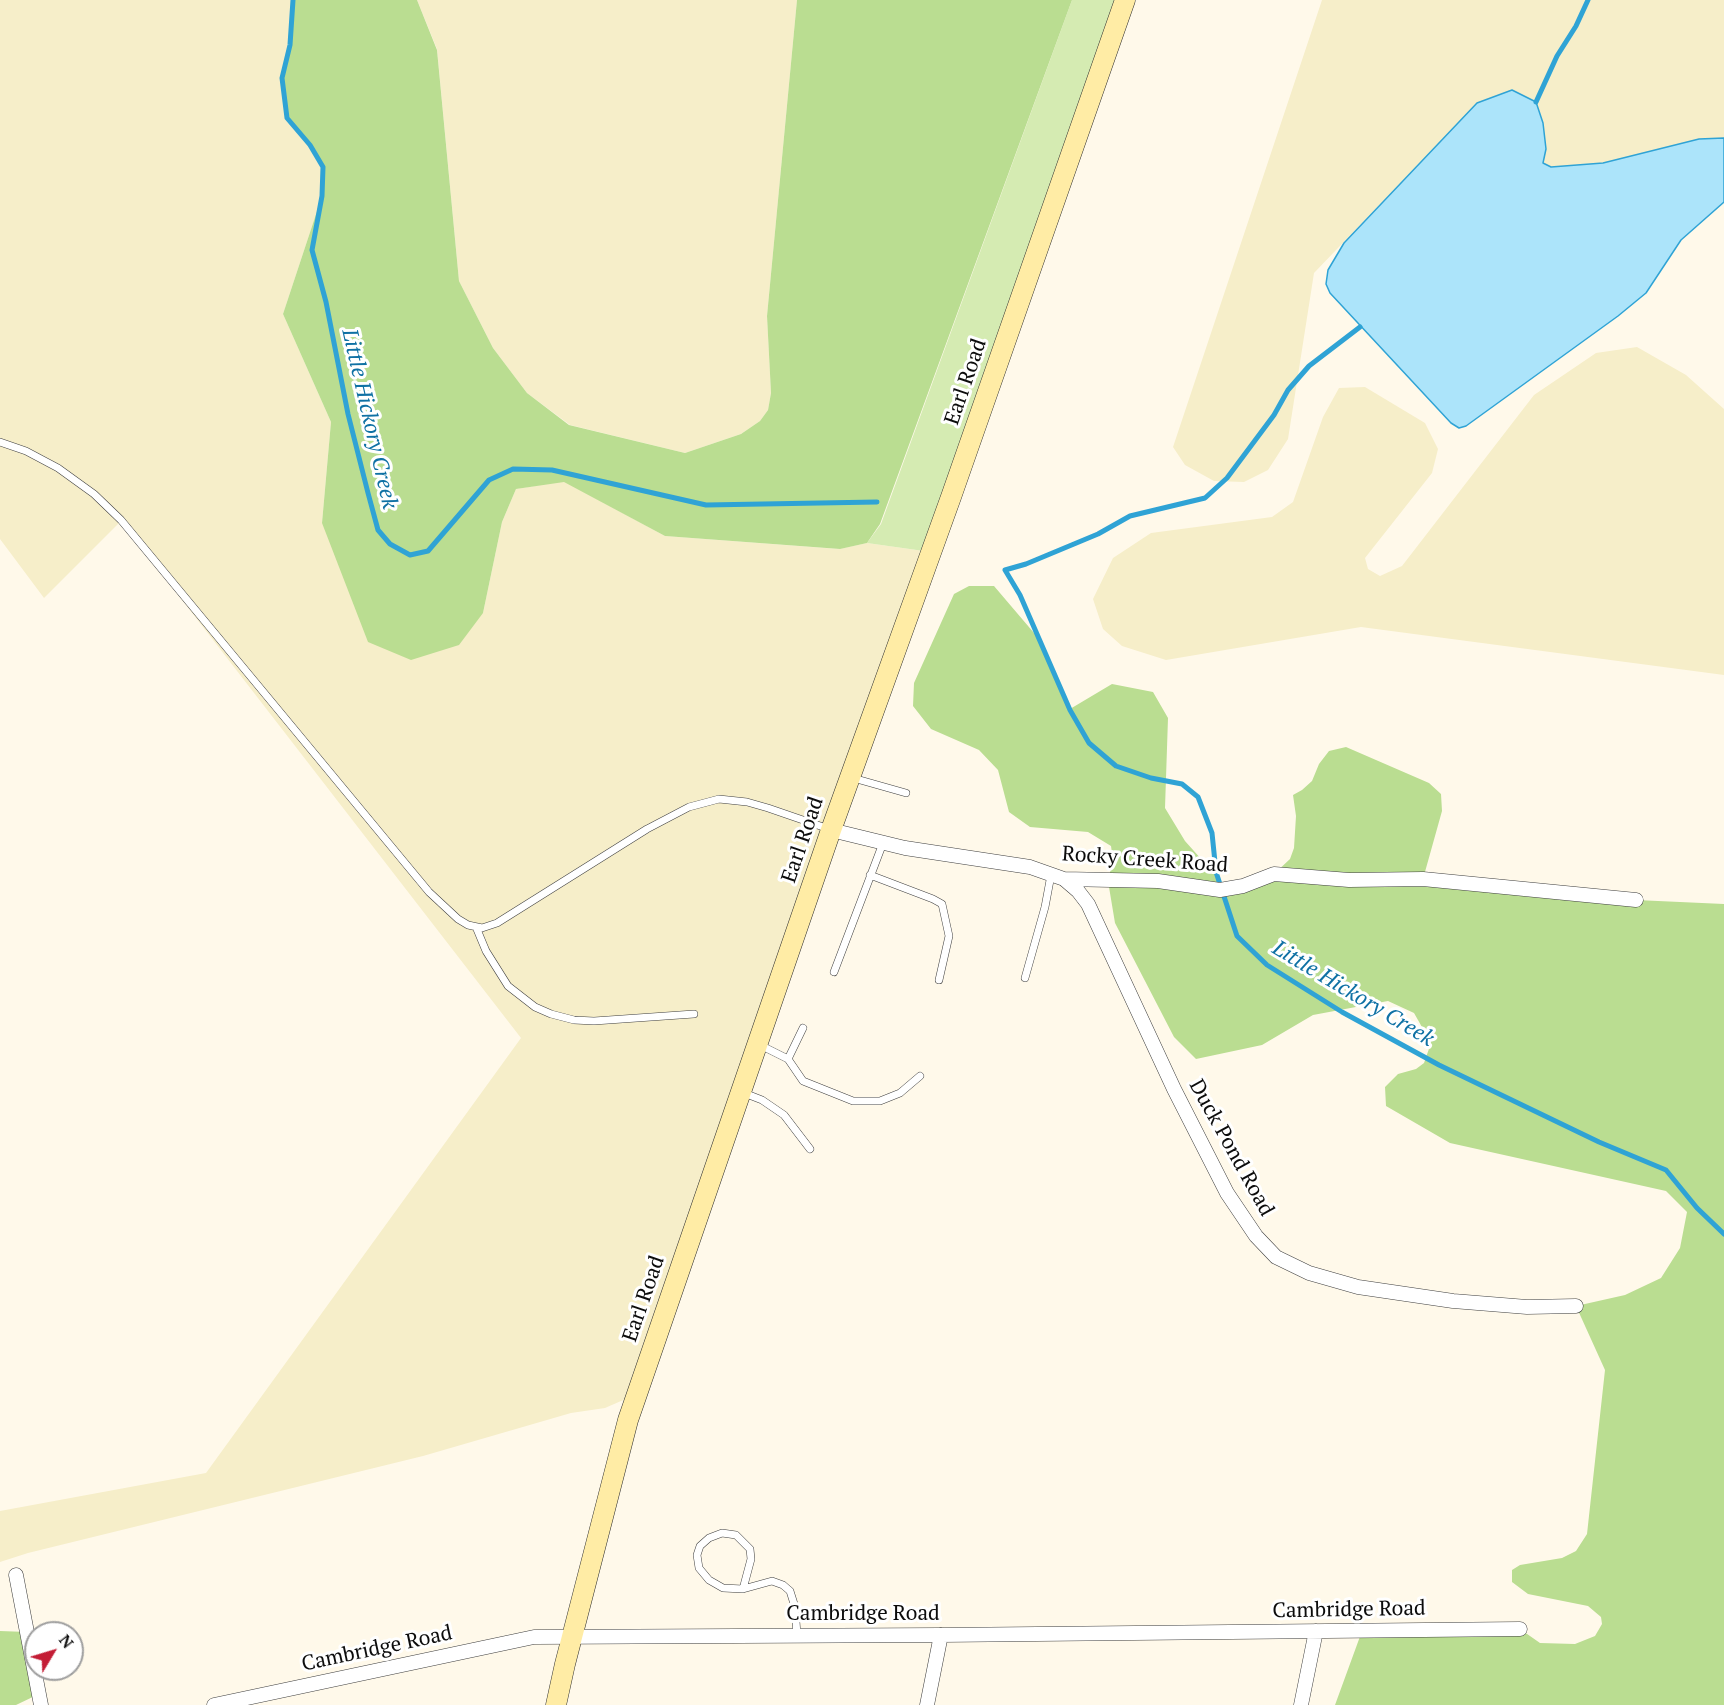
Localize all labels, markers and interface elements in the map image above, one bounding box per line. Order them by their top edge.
water label: Little Hickory Creek [335,326,403,512]
street label: Earl Road [940,336,992,428]
street label: Earl Road [777,794,829,886]
street label: Rocky Creek Road [1061,842,1229,878]
water label: Little Hickory Creek [1267,935,1439,1053]
street label: Duck Pond Road [1183,1075,1279,1221]
street label: Earl Road [618,1253,670,1345]
street label: Cambridge Road [1272,1596,1426,1624]
street label: Cambridge Road [786,1601,940,1627]
north arrow [24,1621,84,1681]
street label: Cambridge Road [299,1621,455,1677]
text: N [54,1630,79,1653]

